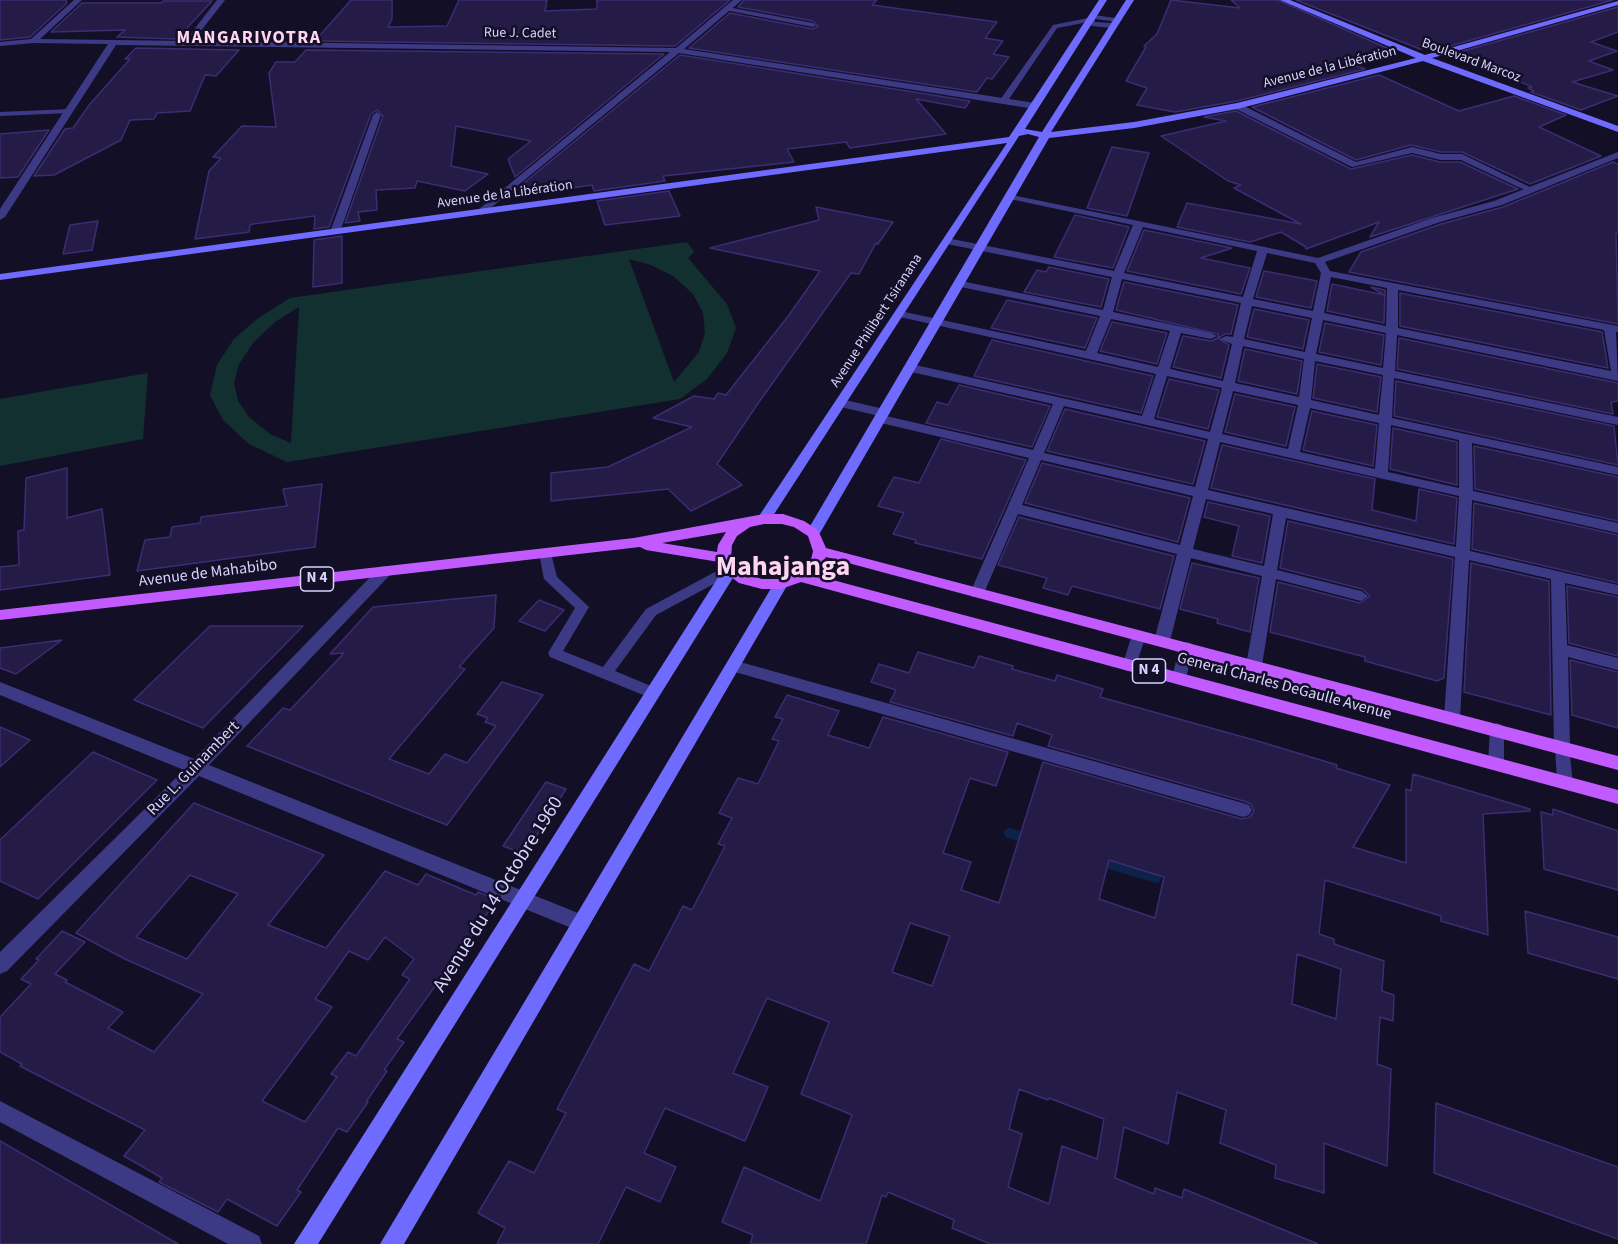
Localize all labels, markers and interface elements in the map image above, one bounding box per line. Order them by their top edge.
street label: Rue J. Cadet [484,25,556,43]
district label: MANGARIVOTRA [177,28,321,50]
street label: Boulevard Marcoz [1419,35,1523,87]
street label: Avenue de la Libération [1262,43,1398,93]
street label: Avenue de la Libération [436,177,574,213]
street label: Avenue Philibert Tsiranana [827,251,927,391]
district label: Mahajanga [716,552,850,586]
street label: Avenue de Mahabibo [138,556,278,592]
road number: N 4 [300,567,334,591]
street label: General Charles DeGaulle Avenue [1175,649,1393,725]
road number: N 4 [1132,659,1166,683]
street label: Rue L. Guinambert [144,718,244,820]
street label: Avenue du 14 Octobre 1960 [429,793,569,997]

